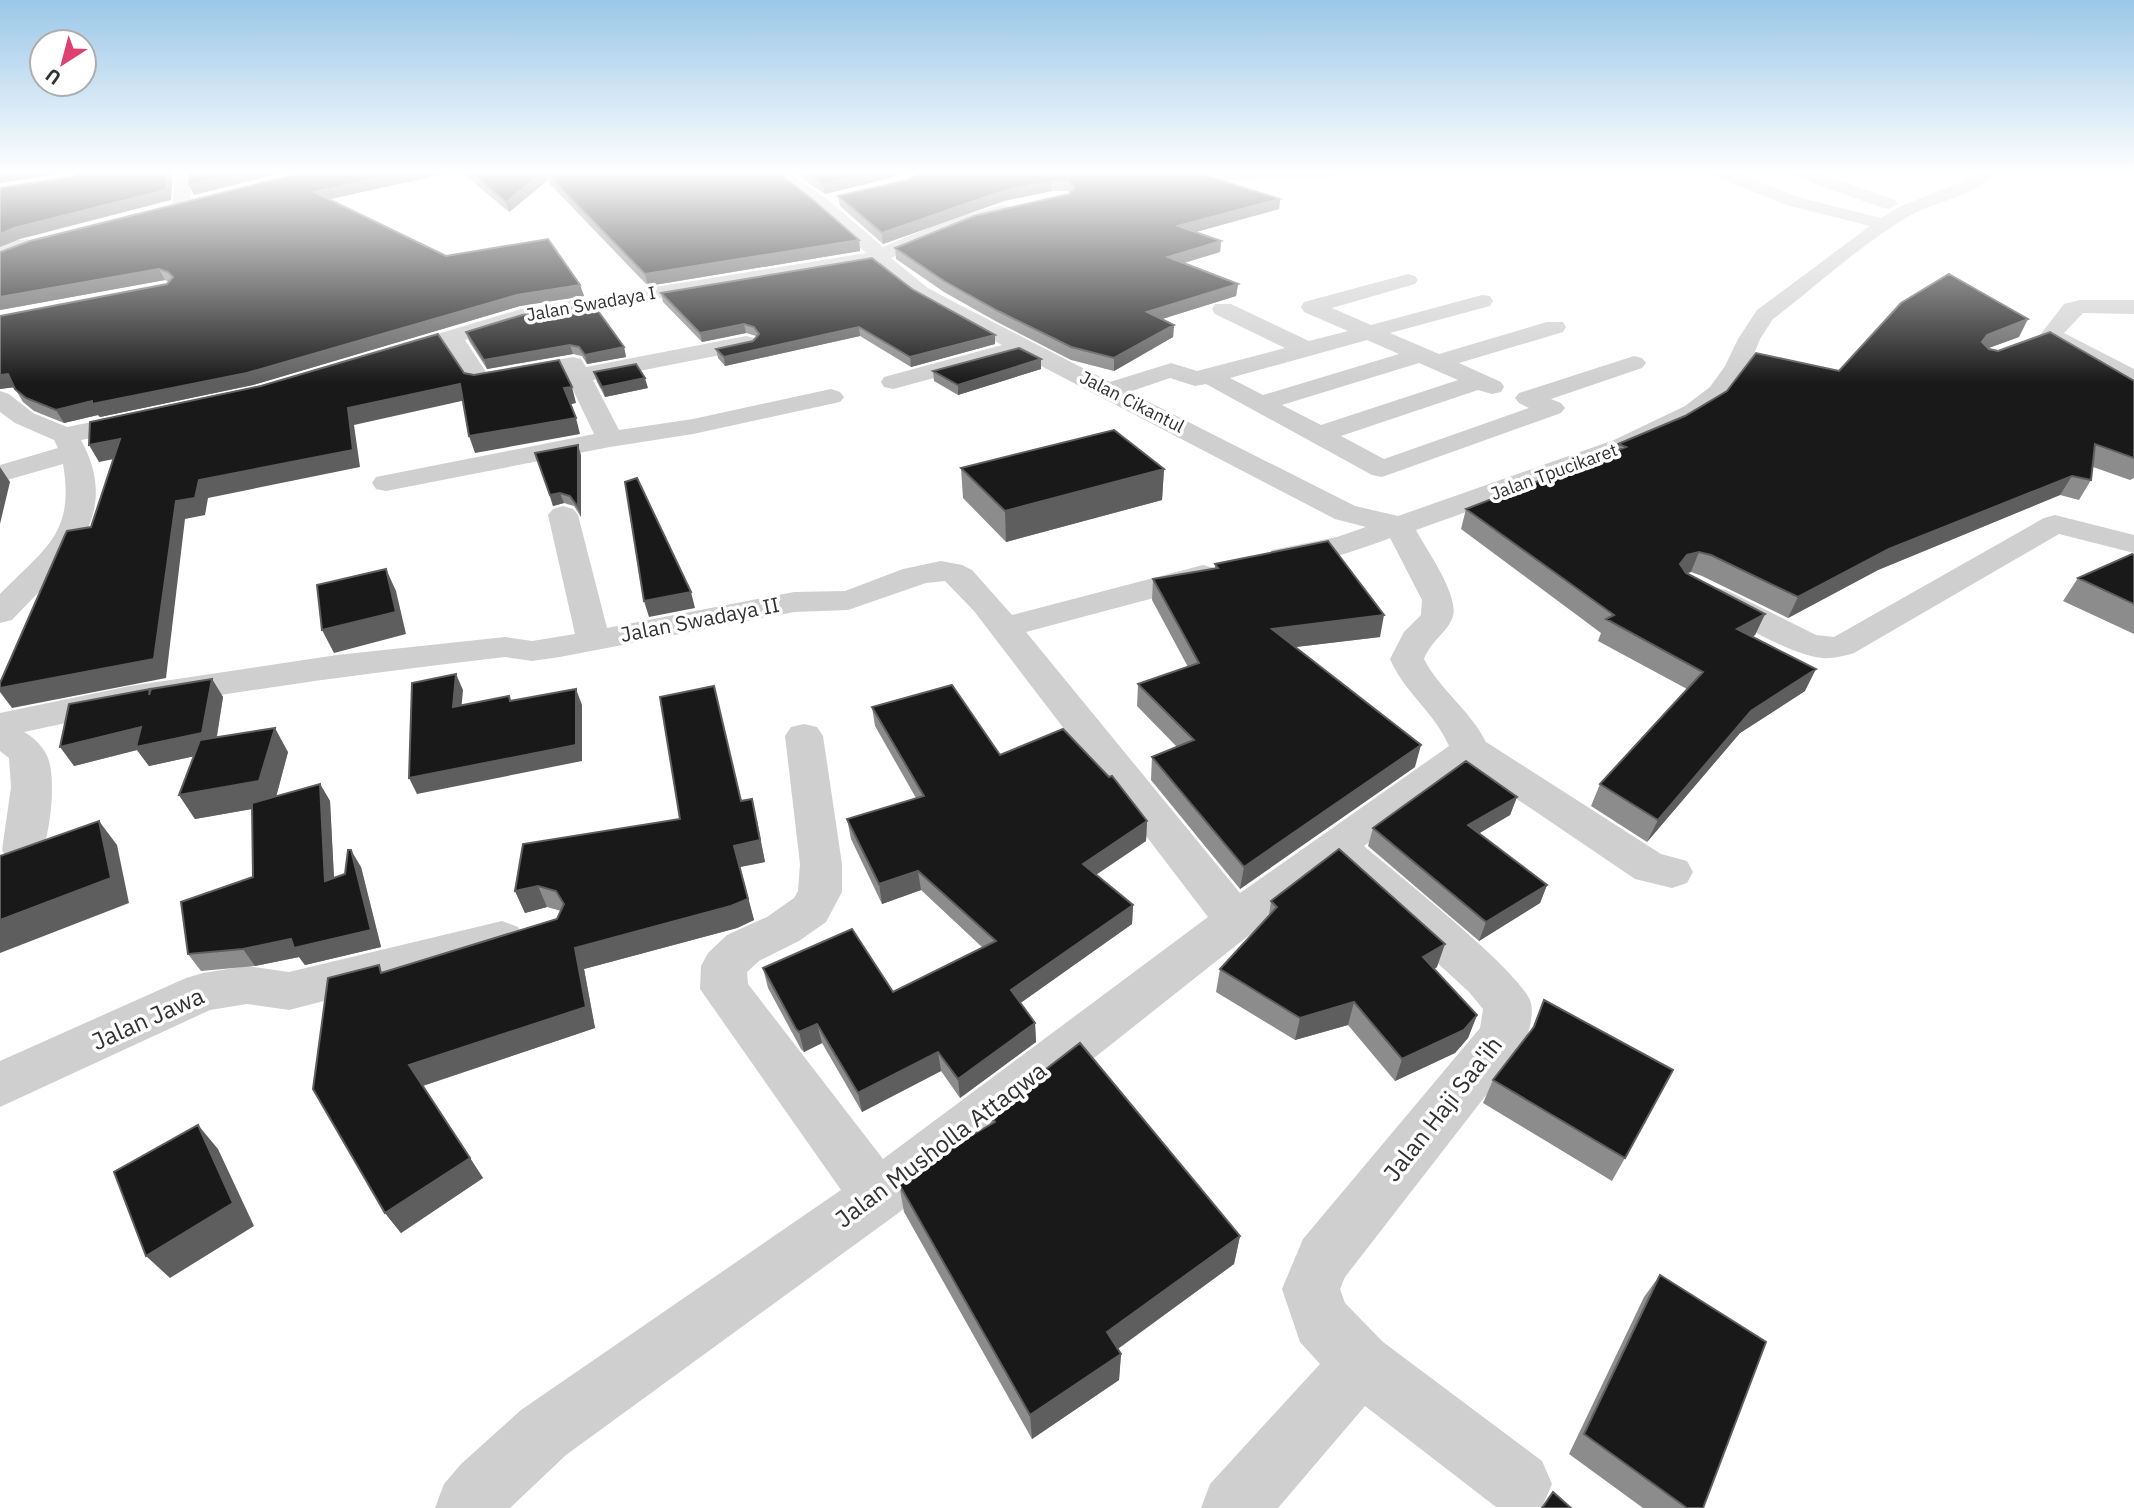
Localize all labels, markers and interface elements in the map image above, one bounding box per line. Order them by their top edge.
north arrow [28,28,98,98]
text: U [41,63,65,90]
street label: Jalan Swadaya I [524,281,658,326]
street label: Jalan Cikantul [1076,365,1188,438]
street label: Jalan Tpucikaret [1487,438,1620,505]
street label: Jalan Swadaya II [618,590,782,648]
street label: Jalan Jawa [86,979,209,1057]
street label: Jalan Haji Saa'ih [1375,1029,1509,1188]
street label: Jalan Musholla Attaqwa [828,1054,1053,1234]

